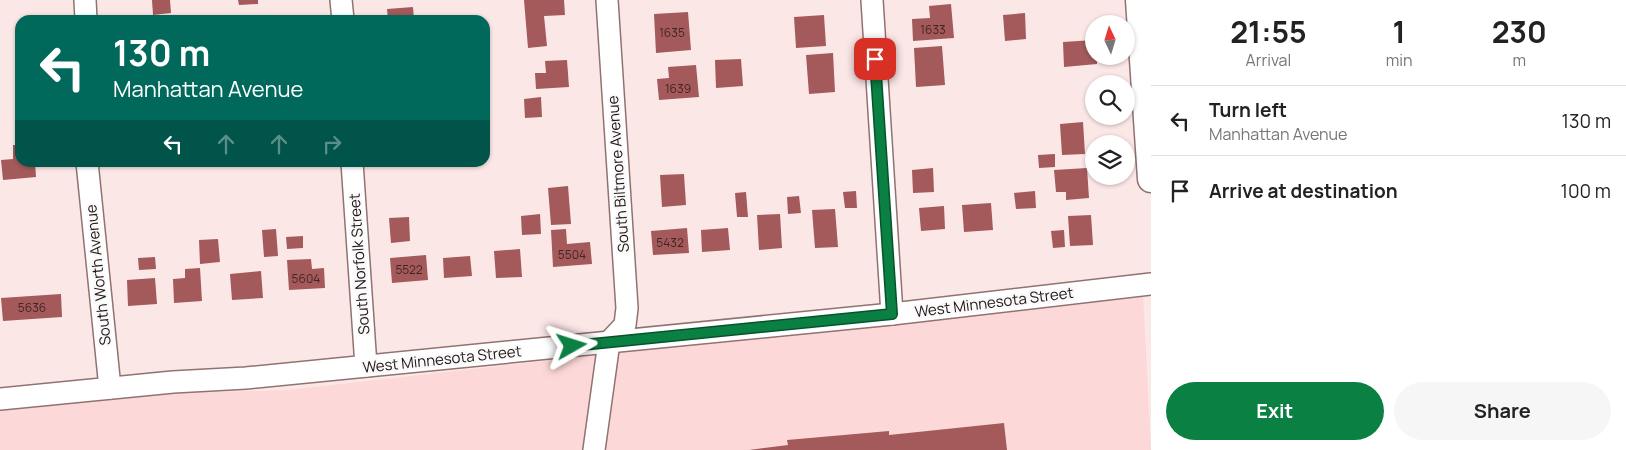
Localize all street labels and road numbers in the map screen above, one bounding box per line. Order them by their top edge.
street label: South Biltmore Avenue [602,95,634,253]
street label: South Norfolk Street [344,193,374,335]
street label: South Worth Avenue [80,203,116,347]
street label: West Minnesota Street [914,282,1074,322]
street label: West Minnesota Street [362,340,522,378]

